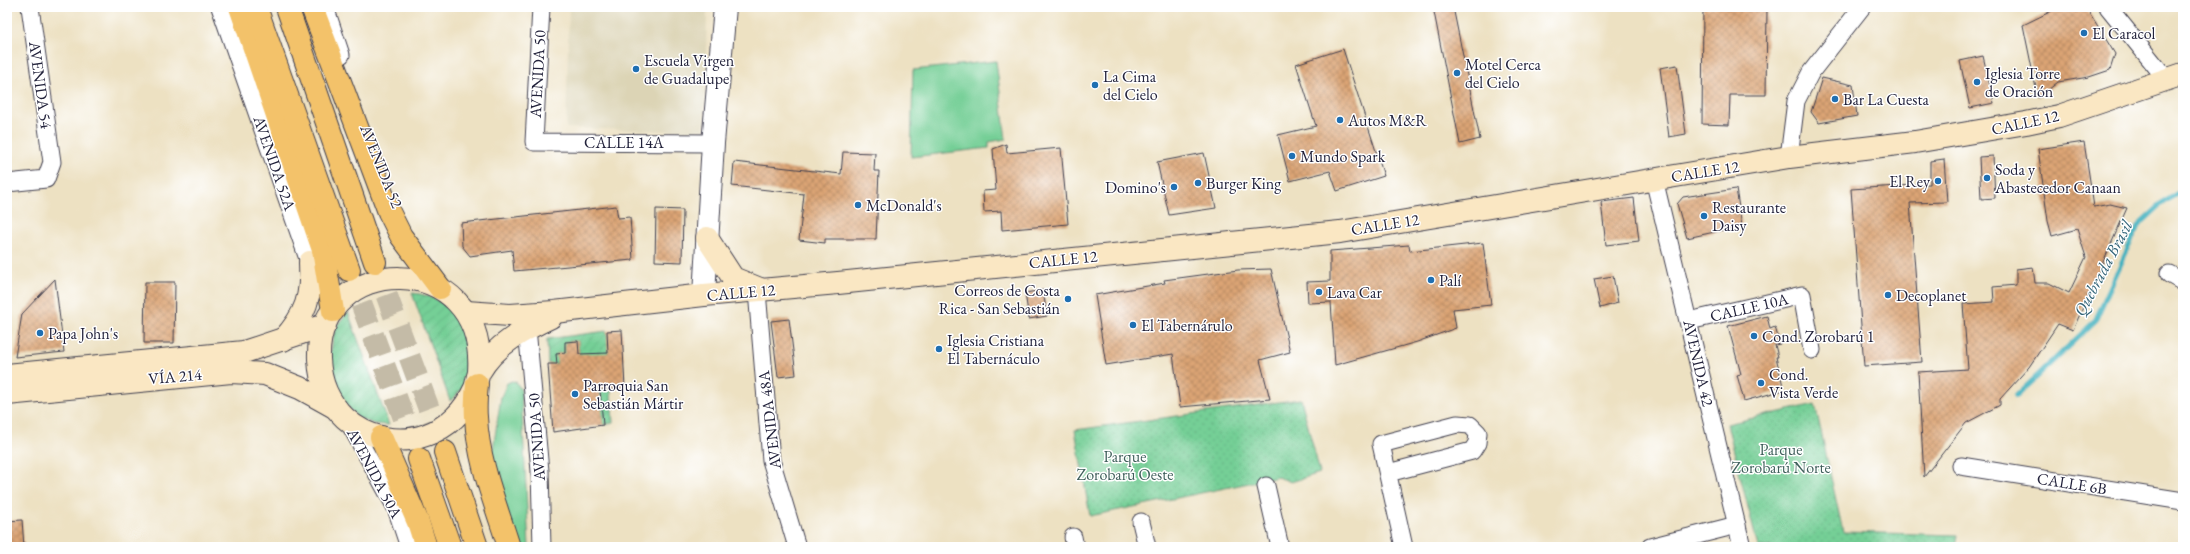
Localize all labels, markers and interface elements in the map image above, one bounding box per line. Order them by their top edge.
place label: El Caracol [2092,23,2155,44]
marker: El Caracol [2079,28,2089,38]
street label: AVENIDA 50 [525,29,550,119]
street label: AVENIDA 54 [24,39,57,130]
place label: Escuela Virgen de Guadalupe [644,50,735,89]
place label: Motel Cerca del Cielo [1465,54,1542,93]
place label: Iglesia Torre de Oración [1985,63,2060,102]
marker: Escuela Virgen de Guadalupe [631,64,641,74]
place label: La Cima del Cielo [1103,66,1158,105]
marker: Motel Cerca del Cielo [1452,68,1462,78]
marker: Iglesia Torre de Oración [1972,77,1982,87]
marker: La Cima del Cielo [1090,80,1100,90]
place label: Bar La Cuesta [1843,89,1929,110]
marker: Bar La Cuesta [1830,94,1840,104]
street label: CALLE 12 [1989,105,2061,140]
place label: Autos M&R [1347,110,1427,131]
street label: AVENIDA 52A [248,112,301,214]
marker: Autos M&R [1335,115,1345,125]
street label: AVENIDA 52 [355,121,408,211]
street label: CALLE 14A [584,132,665,153]
place label: Mundo Spark [1300,146,1386,167]
marker: Mundo Spark [1287,151,1297,161]
street label: CALLE 12 [1669,156,1741,187]
place label: Soda y Abastecedor Canaan [1994,159,2121,198]
place label: El Rey [1889,171,1931,192]
place label: Burger King [1206,173,1282,194]
marker: Soda y Abastecedor Canaan [1982,173,1992,183]
marker: El Rey [1933,176,1943,186]
place label: Domino's [1105,177,1166,198]
marker: Burger King [1193,178,1203,188]
marker: Domino's [1169,182,1179,192]
place label: McDonald's [866,195,942,216]
place label: Restaurante Daisy [1712,197,1786,236]
marker: McDonald's [853,200,863,210]
street label: CALLE 12 [1349,209,1421,240]
marker: Restaurante Daisy [1699,211,1709,221]
water label: Quebrada Brasil [2068,215,2138,320]
street label: CALLE 12 [1028,245,1099,274]
place label: Palí [1439,270,1461,291]
marker: Palí [1426,275,1436,285]
street label: CALLE 12 [706,279,776,306]
place label: Correos de Costa Rica - San Sebastián [939,280,1061,319]
place label: Lava Car [1327,282,1383,303]
place label: Decoplanet [1896,285,1966,306]
marker: Lava Car [1314,287,1324,297]
street label: CALLE 10A [1708,288,1791,327]
marker: Decoplanet [1883,290,1893,300]
marker: Correos de Costa Rica - San Sebastián [1063,294,1073,304]
place label: El Tabernárulo [1141,315,1233,336]
street label: AVENIDA 42 [1678,317,1719,409]
marker: El Tabernárulo [1128,320,1138,330]
place label: Papa John's [48,323,118,344]
place label: Cond. Zorobarú 1 [1762,326,1875,347]
marker: Papa John's [35,328,45,338]
place label: Iglesia Cristiana El Tabernáculo [947,330,1045,369]
marker: Cond. Zorobarú 1 [1749,331,1759,341]
marker: Iglesia Cristiana El Tabernáculo [934,344,944,354]
street label: VÍA 214 [147,364,203,389]
place label: Cond. Vista Verde [1769,364,1838,403]
street label: AVENIDA 48A [753,369,786,471]
place label: Parroquia San Sebastián Mártir [583,375,684,414]
marker: Cond. Vista Verde [1756,378,1766,388]
marker: Parroquia San Sebastián Mártir [570,389,580,399]
street label: AVENIDA 50 [523,392,550,483]
street label: AVENIDA 50A [342,424,408,523]
park label: Parque Zorobarú Norte [1731,439,1831,478]
park label: Parque Zorobarú Oeste [1077,446,1174,485]
street label: CALLE 6B [2036,468,2108,499]

